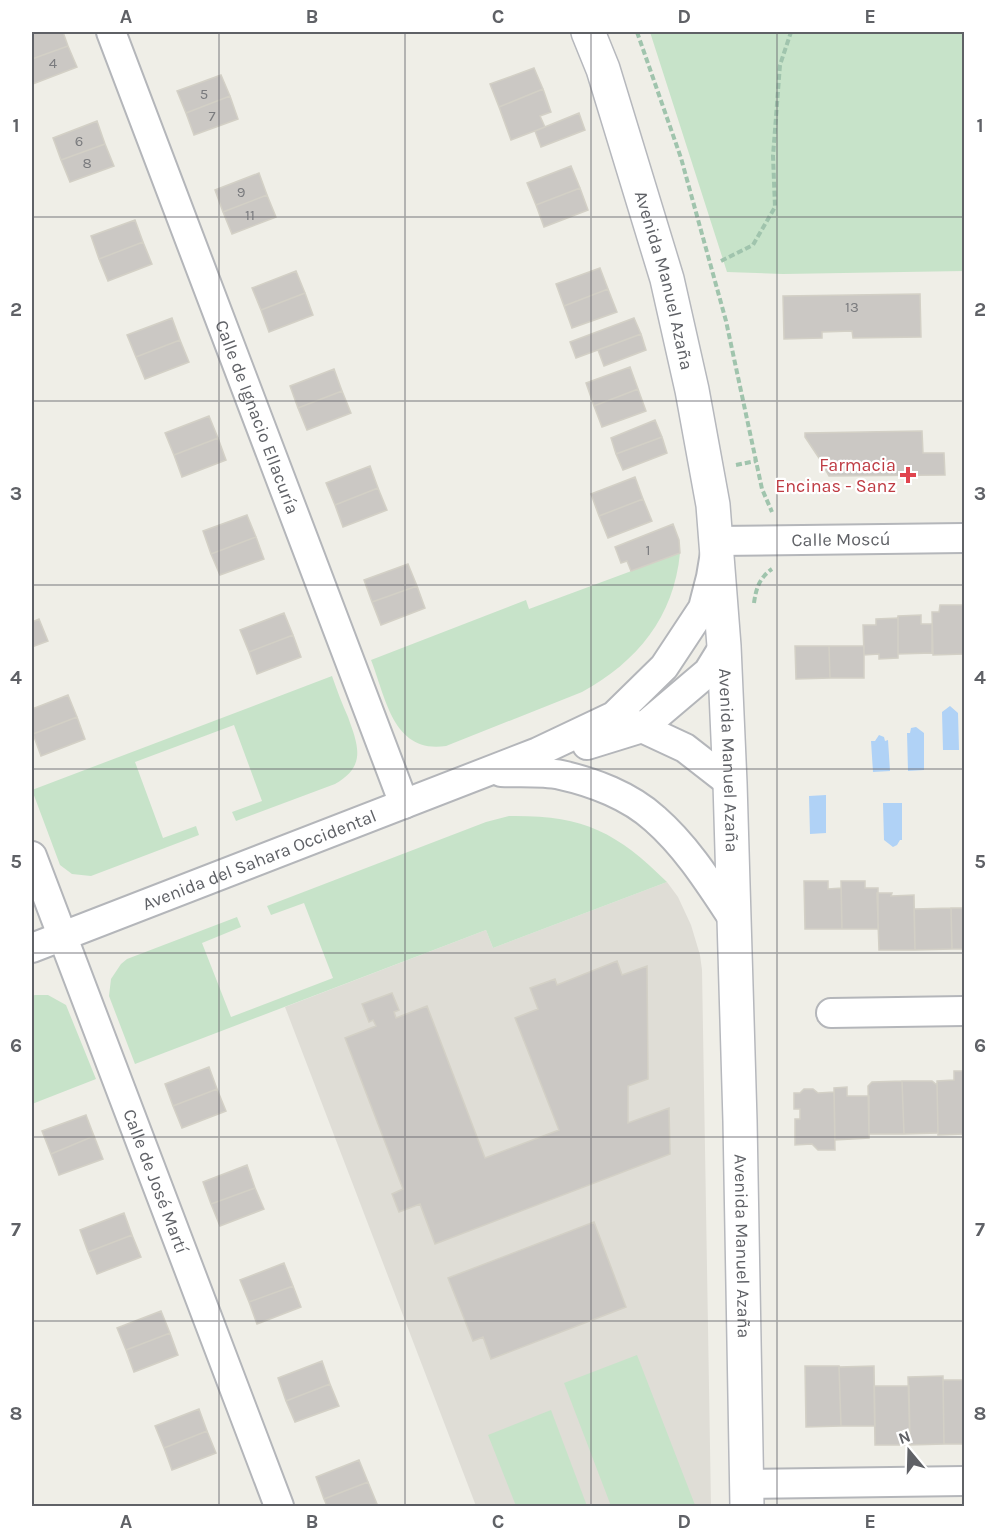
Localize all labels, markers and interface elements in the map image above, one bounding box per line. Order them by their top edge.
text: A [120,5,133,28]
text: B [306,5,318,28]
text: C [492,5,504,28]
text: D [677,5,691,28]
text: E [864,5,876,28]
house number: 4 [49,54,58,72]
house number: 5 [200,85,208,103]
house number: 7 [208,107,216,125]
text: 1 [12,114,20,137]
text: 1 [976,114,984,137]
house number: 6 [75,132,83,150]
house number: 8 [82,154,92,172]
house number: 9 [237,183,245,201]
street label: Avenida Manuel Azaña [630,188,698,372]
house number: 11 [245,206,255,224]
text: 2 [10,298,22,321]
house number: 13 [845,298,859,316]
text: 2 [974,298,986,321]
street label: Calle de Ignacio Ellacuría [210,317,304,517]
place label: Farmacia Encinas - Sanz [775,454,896,497]
marker: Farmacia Encinas - Sanz [901,468,915,482]
text: 3 [10,482,22,505]
text: 3 [974,482,986,505]
street label: Calle Moscú [791,528,891,551]
house number: 1 [646,541,650,559]
text: 4 [10,666,22,689]
text: 4 [974,666,986,689]
street label: Avenida Manuel Azaña [714,668,743,853]
street label: Avenida del Sahara Occidental [139,805,380,915]
text: 5 [10,850,22,873]
text: 5 [974,850,986,873]
text: 6 [10,1034,22,1057]
text: 6 [974,1034,986,1057]
street label: Calle de José Martí [118,1106,193,1257]
street label: Avenida Manuel Azaña [730,1154,755,1339]
text: 7 [11,1218,21,1241]
text: 7 [975,1218,985,1241]
text: 8 [10,1402,22,1425]
text: 8 [974,1402,986,1425]
north arrow [879,1421,939,1481]
text: N [896,1426,913,1448]
text: A [120,1510,133,1533]
text: B [306,1510,318,1533]
text: C [492,1510,504,1533]
text: D [677,1510,691,1533]
text: E [864,1510,876,1533]

